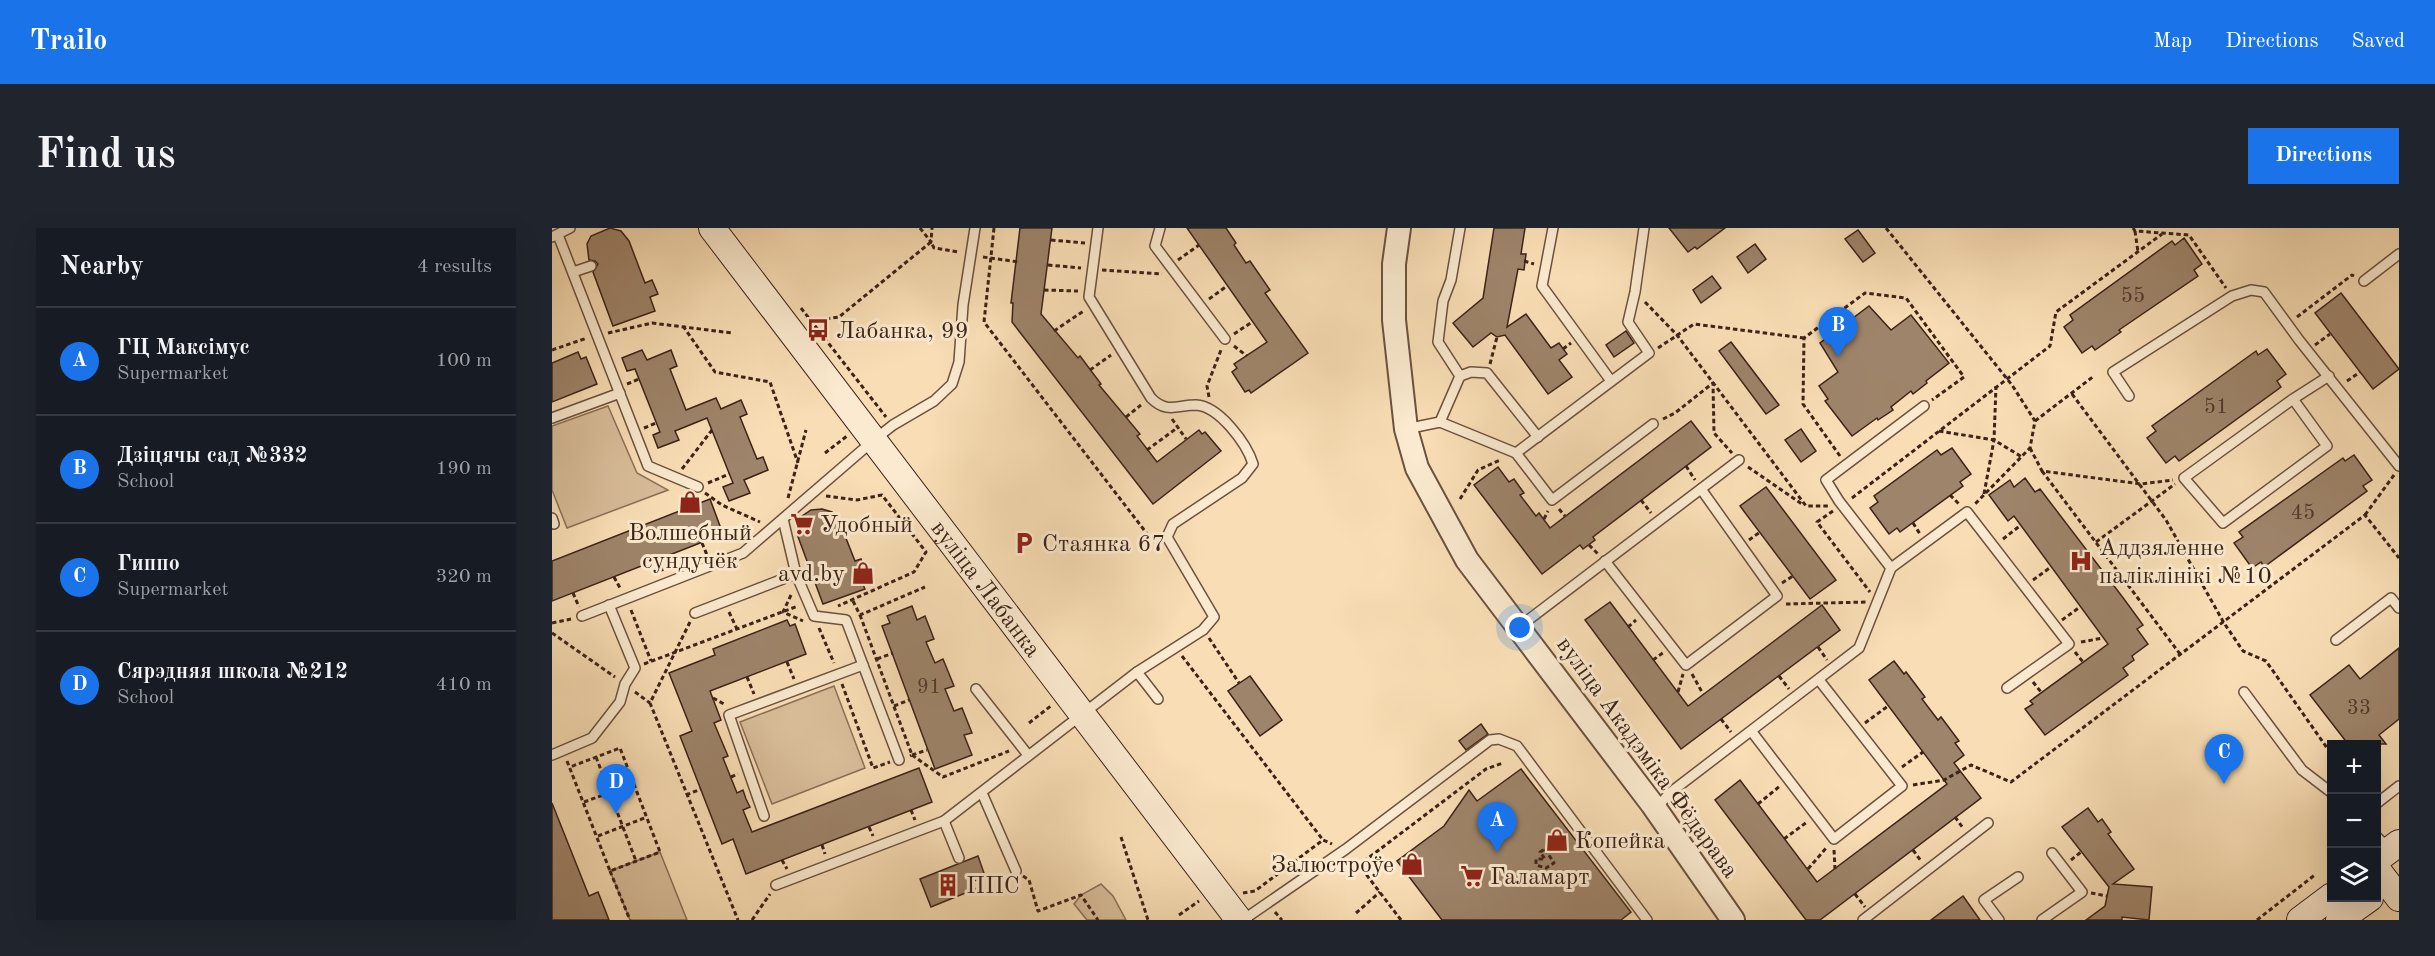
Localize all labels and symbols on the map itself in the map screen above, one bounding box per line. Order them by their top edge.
house number: 55 [2121,286,2145,307]
pin: B [1818,308,1858,357]
bus stop icon: Лабанка, 99 [805,317,831,343]
place label: Лабанка, 99 [836,320,969,344]
house number: 51 [2204,397,2228,418]
shop icon: Волшебный сундучёк [677,489,703,515]
house number: 45 [2291,503,2315,524]
supermarket icon: Удобный [789,511,815,537]
place label: Удобный [820,514,913,538]
street label: вуліца Лабанка [925,517,1044,662]
place label: Волшебный сундучёк [628,522,752,574]
parking icon: Стаянка 67 [1011,530,1037,556]
place label: Стаянка 67 [1042,533,1165,557]
place label: Аддзяленне паліклінікі №10 [2099,537,2272,589]
hospital icon: Аддзяленне паліклінікі №10 [2068,548,2094,574]
shop icon: avd.by [850,560,876,586]
place label: avd.by [778,563,845,587]
your location [1505,613,1534,642]
street label: вуліца Акадэміка Фёдарава [1551,633,1742,883]
house number: 91 [917,677,941,698]
house number: 33 [2347,698,2371,719]
pin: C [2204,734,2244,784]
pin: D [596,764,636,814]
pin: A [1478,802,1516,852]
shop icon: Копейка [1544,827,1570,853]
place label: Копейка [1575,830,1666,854]
shop icon: Залюстроўе [1399,851,1425,877]
place label: Залюстроўе [1271,854,1394,878]
supermarket icon: Галамарт [1459,863,1485,889]
place label: Галамарт [1490,866,1590,890]
building icon: ППС [935,872,961,898]
place label: ППС [966,875,1020,899]

